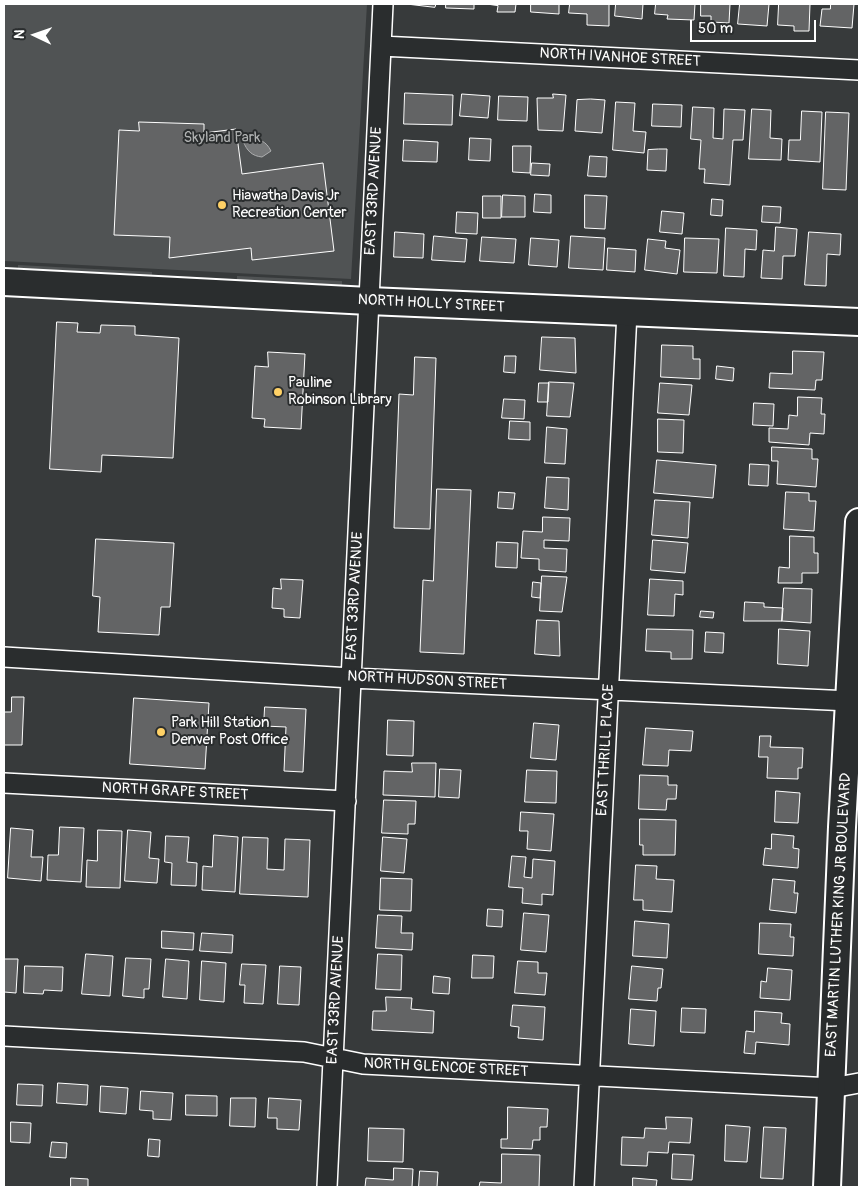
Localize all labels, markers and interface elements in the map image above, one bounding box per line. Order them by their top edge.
north arrow [10,10,60,60]
scale bar [693,10,819,42]
text: 50 m [698,19,733,38]
text: N [11,29,28,39]
street label: NORTH IVANHOE STREET [539,45,701,71]
street label: EAST 33RD AVENUE [362,126,386,256]
park label: Skyland Park [184,129,260,147]
place label: Hiawatha Davis Jr Recreation Center [232,187,347,222]
marker: Hiawatha Davis Jr Recreation Center [216,199,228,211]
street label: NORTH HOLLY STREET [357,291,505,317]
place label: Pauline Robinson Library [288,374,392,409]
marker: Pauline Robinson Library [272,386,284,398]
street label: EAST 33RD AVENUE [343,531,367,661]
street label: NORTH HUDSON STREET [347,668,507,694]
street label: EAST THRILL PLACE [594,683,618,817]
place label: Park Hill Station Denver Post Office [171,714,288,749]
marker: Park Hill Station Denver Post Office [155,726,167,738]
street label: EAST MARTIN LUTHER KING JR BOULEVARD [823,772,855,1058]
street label: NORTH GRAPE STREET [101,779,249,805]
street label: EAST 33RD AVENUE [324,935,348,1065]
street label: NORTH GLENCOE STREET [363,1055,529,1081]

